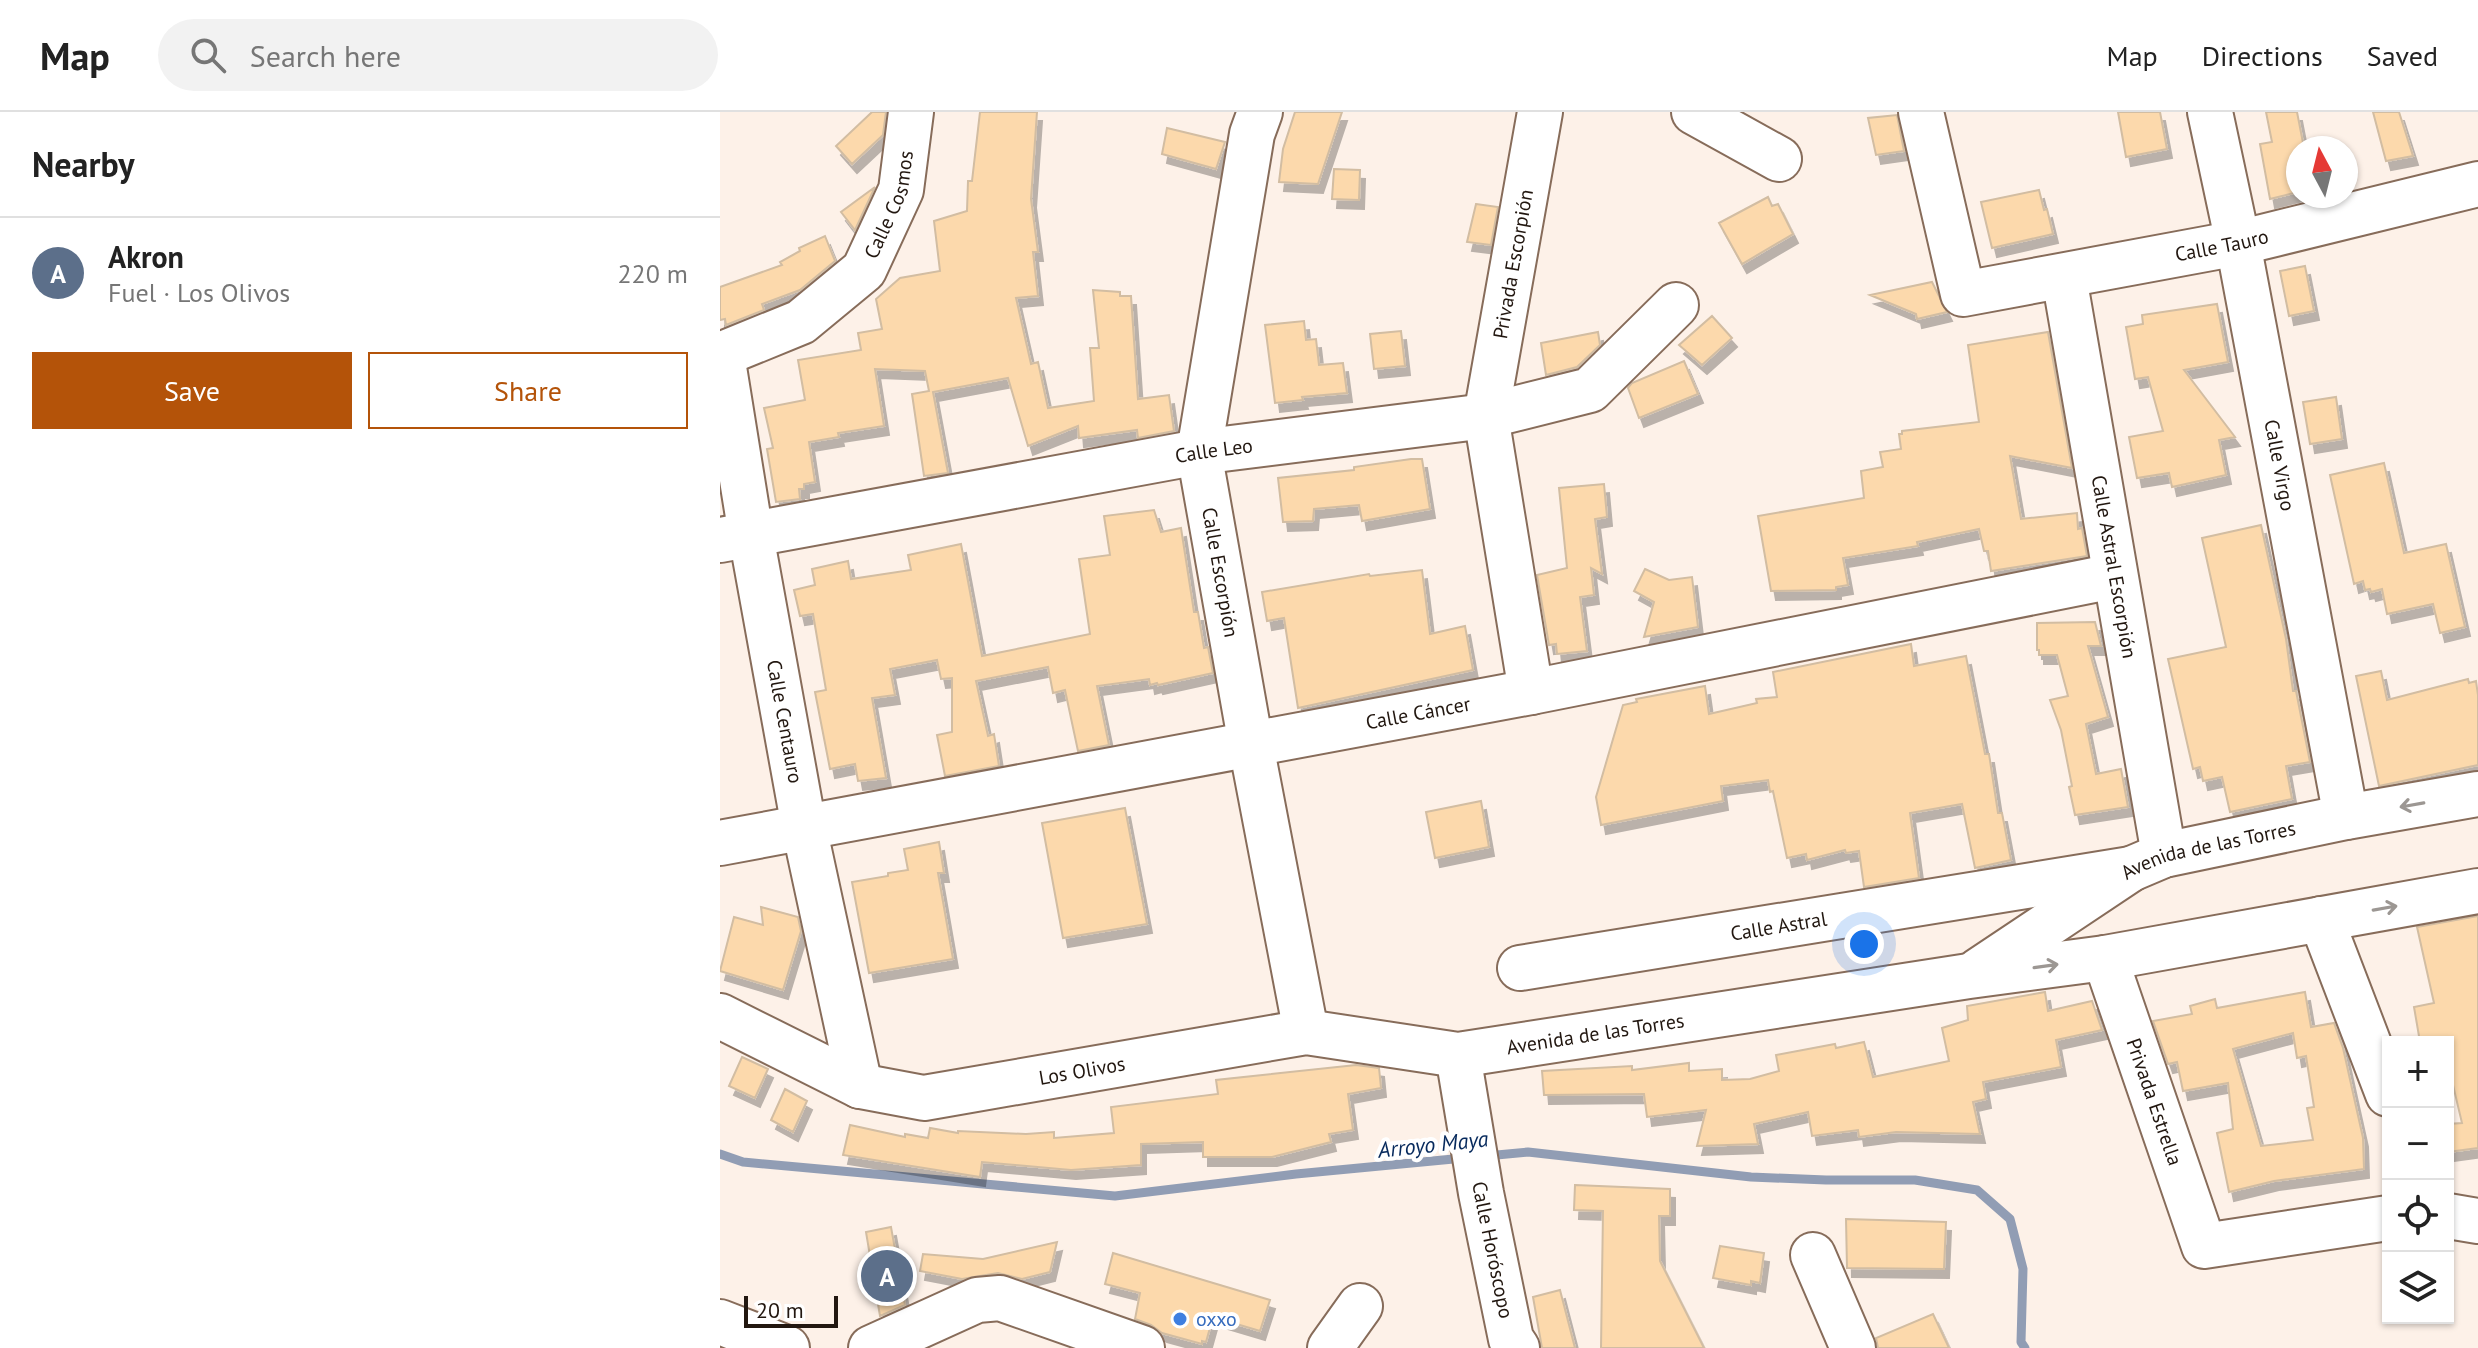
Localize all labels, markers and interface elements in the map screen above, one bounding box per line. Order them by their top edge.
search box [158,19,718,91]
text: Map [40,31,110,80]
icon: search [186,33,230,77]
text: Search here [250,36,401,75]
text: Map [2107,37,2158,74]
text: Directions [2202,37,2323,74]
text: Saved [2367,37,2438,74]
north arrow [2286,136,2358,208]
text: Nearby [32,142,134,186]
street label: Calle Cosmos [858,149,919,263]
street label: Privada Escorpión [1487,187,1539,341]
street label: Calle Tauro [2173,223,2271,267]
text: Akron [108,237,184,276]
text: A [50,257,66,290]
text: 220 m [617,257,688,290]
text: Fuel · Los Olivos [108,276,290,309]
button: Save [32,352,352,429]
button: Share [368,352,688,429]
street label: Calle Virgo [2258,417,2301,513]
street label: Calle Leo [1173,432,1254,469]
street label: Calle Astral Escorpión [2085,473,2143,660]
street label: Calle Escorpión [1196,505,1245,639]
street label: Calle Centauro [761,658,809,786]
street label: Calle Cáncer [1363,691,1473,736]
one-way arrow [2400,799,2425,814]
street label: Avenida de las Torres [2116,815,2298,885]
one-way arrow [2372,899,2398,914]
street label: Calle Astral [1729,905,1829,947]
your location [1844,924,1884,964]
one-way arrow [2033,958,2059,973]
street label: Avenida de las Torres [1505,1007,1686,1060]
street label: Privada Estrella [2121,1035,2188,1169]
map controls [2382,1036,2454,1324]
button: + [2382,1036,2454,1108]
street label: Los Olivos [1037,1050,1127,1091]
button: − [2382,1108,2454,1180]
water label: Arroyo Maya [1376,1124,1490,1164]
street label: Calle Horóscopo [1466,1179,1519,1321]
button: locate [2382,1180,2454,1252]
pin: A [861,1246,913,1306]
button: layers [2382,1252,2454,1324]
scale bar [744,1292,838,1328]
text: 20 m [756,1296,804,1324]
place label: oxxo [1196,1306,1237,1332]
marker: oxxo [1171,1310,1189,1328]

